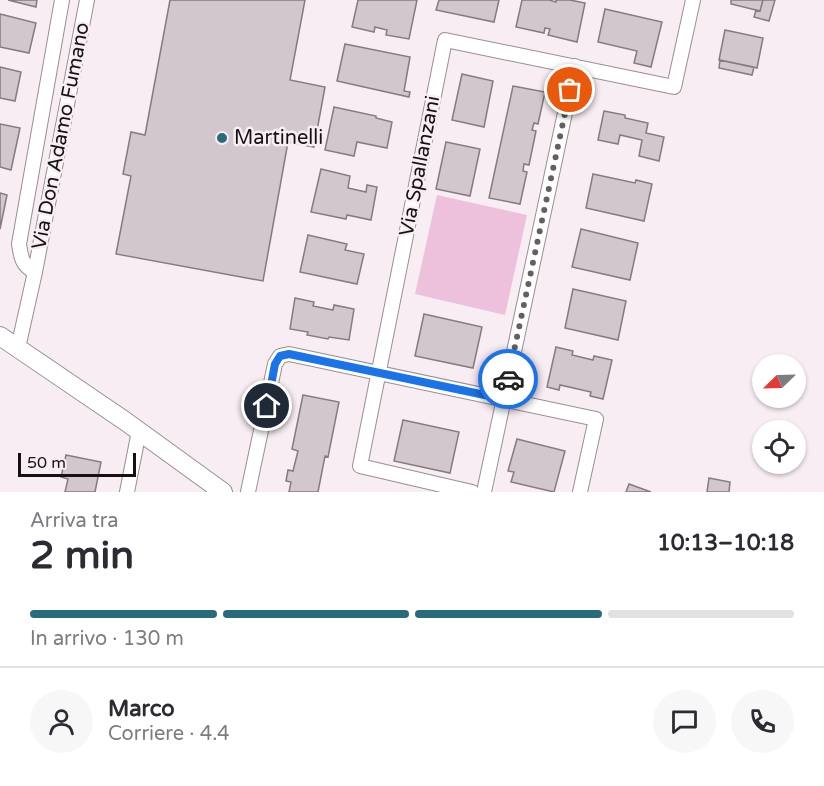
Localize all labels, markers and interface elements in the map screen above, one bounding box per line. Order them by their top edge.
street label: Via Don Adamo Fumano [27,20,95,252]
pin [544,64,595,115]
icon: bag [553,73,586,106]
street label: Via Spallanzani [395,94,445,238]
place label: Martinelli [234,126,323,150]
marker: Martinelli [215,131,229,145]
courier [478,349,538,409]
north arrow [752,354,806,408]
map controls [752,354,806,474]
icon: car [492,363,525,396]
pin [241,380,292,431]
icon: home [250,389,283,422]
button: locate [752,420,806,474]
scale bar [18,450,136,478]
text: 50 m [27,453,66,473]
text: Arriva tra [30,509,119,533]
text: 10:13–10:18 [657,530,794,556]
text: 2 min [30,532,134,579]
text: In arrivo · 130 m [30,627,184,651]
button: person [30,690,93,753]
button: chat [653,690,716,753]
button: phone [731,690,794,753]
text: Marco [108,696,175,722]
text: Corriere · 4.4 [108,722,230,746]

